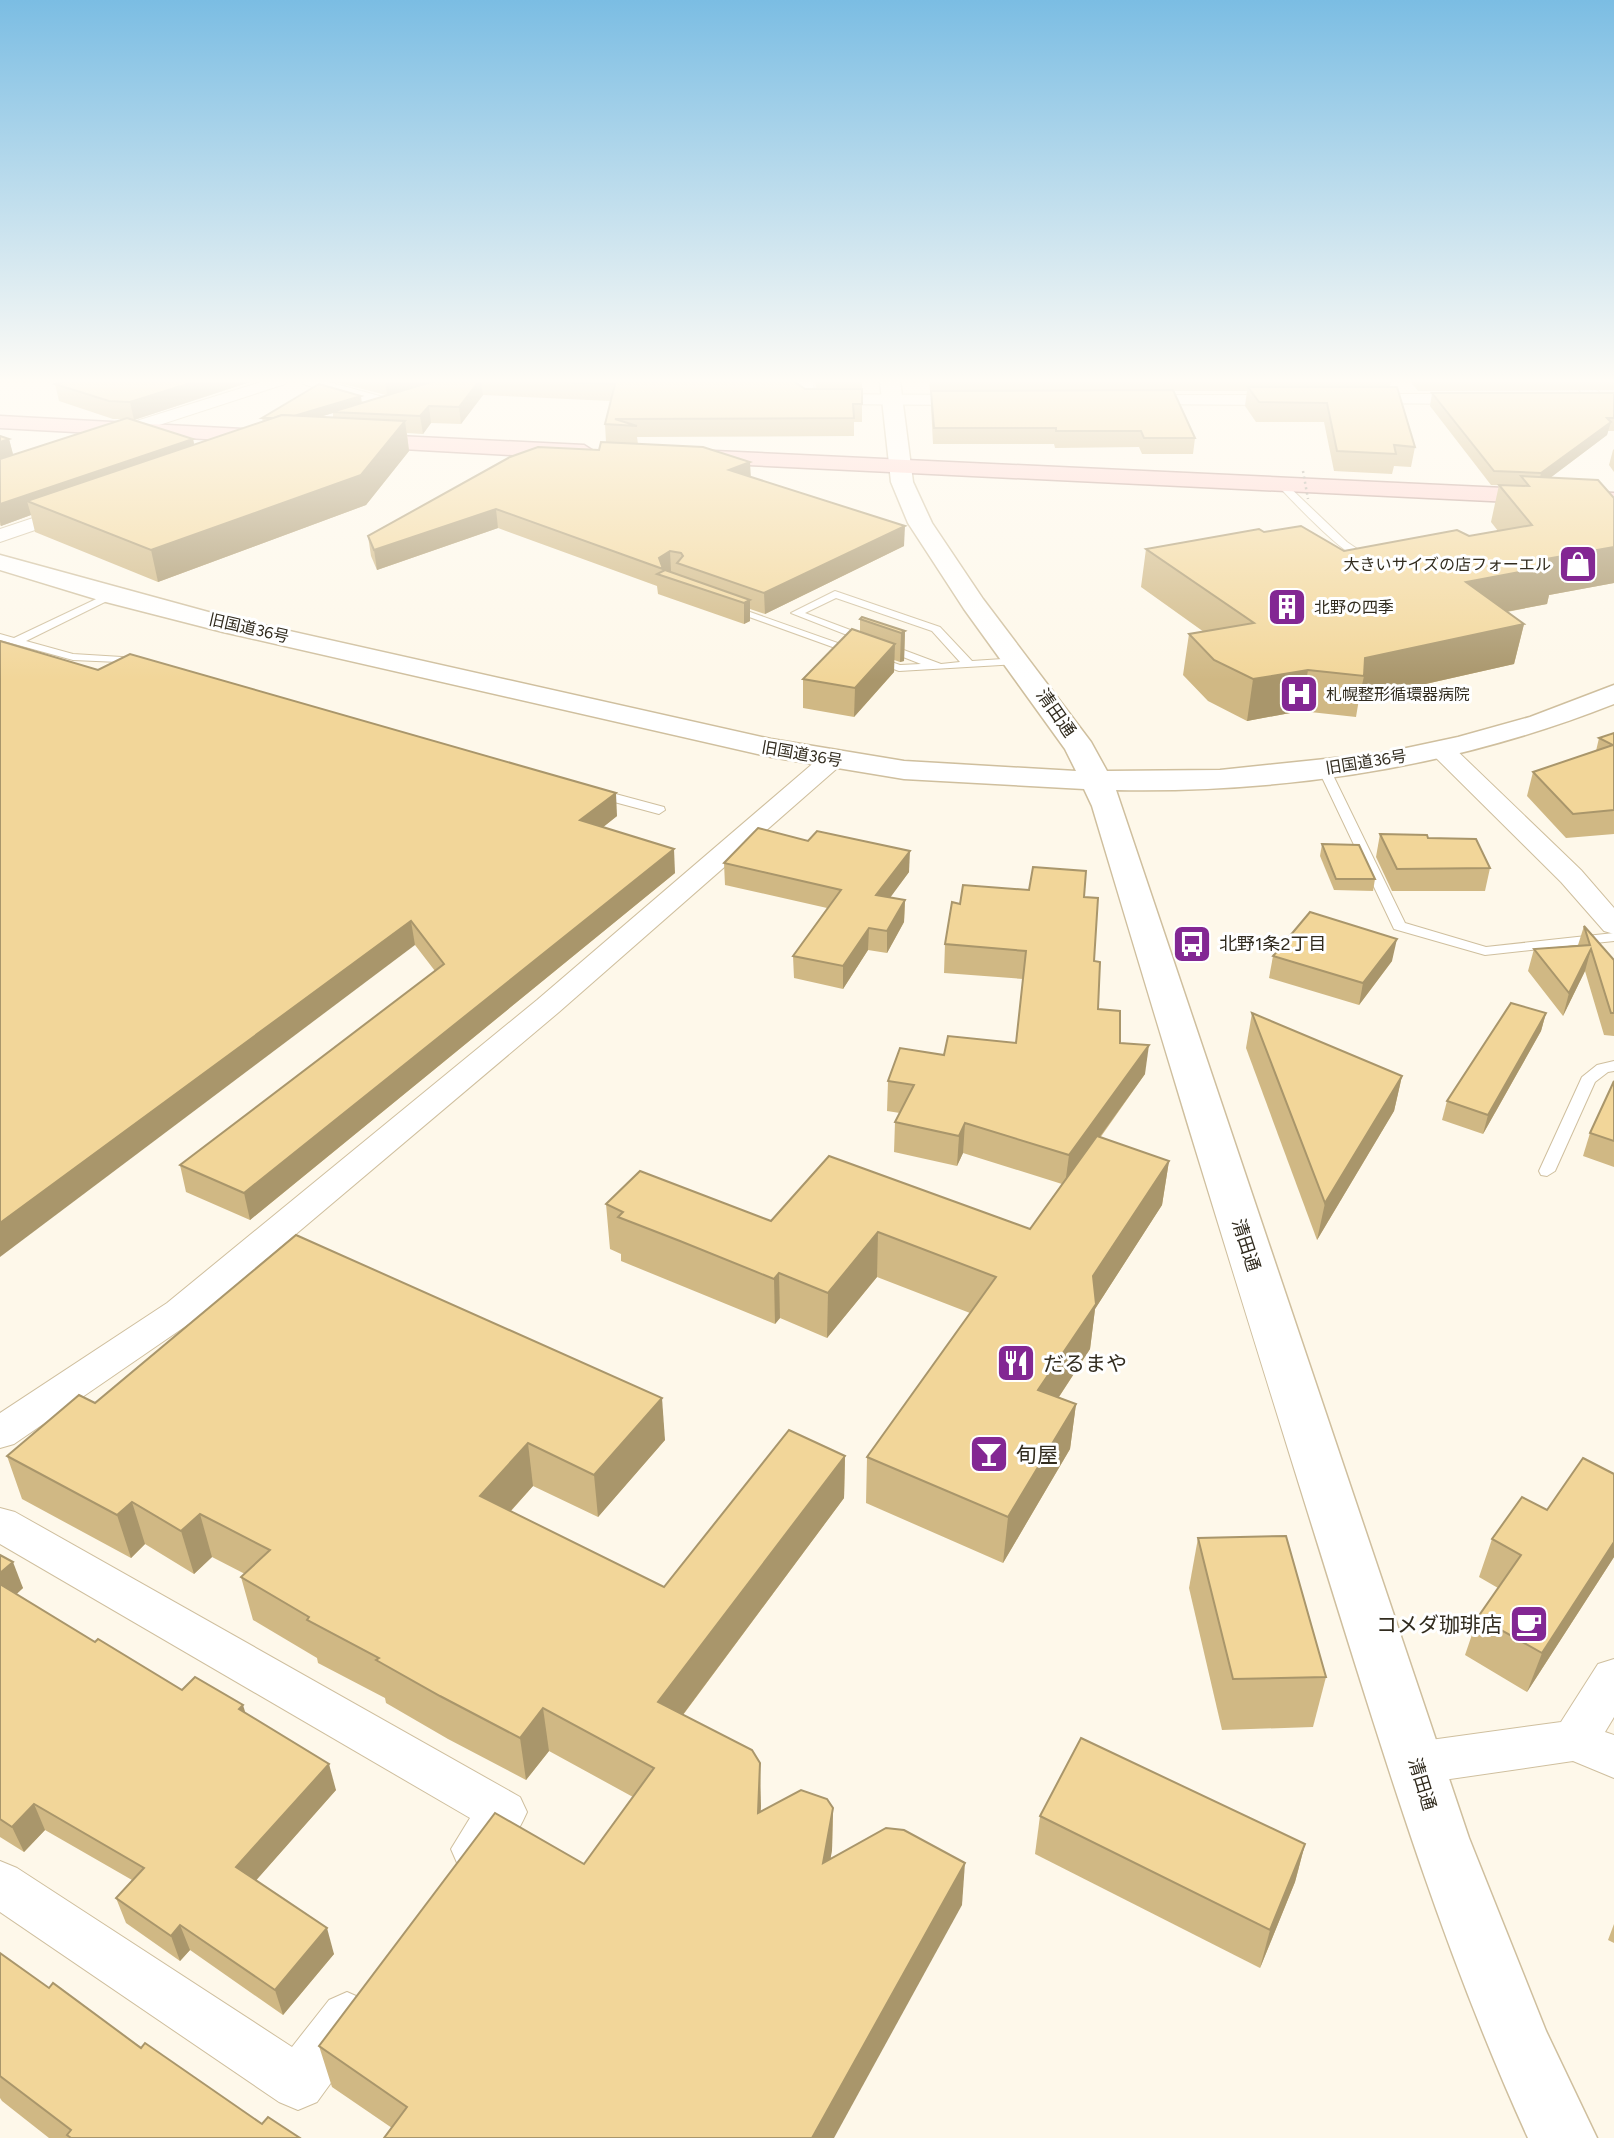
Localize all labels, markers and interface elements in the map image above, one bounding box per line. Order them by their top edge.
shop icon: 大きいサイズの店フォーエル [1557,543,1599,585]
place label: 大きいサイズの店フォーエル [1343,555,1551,574]
building icon: 北野の四季 [1266,586,1308,628]
place label: 北野の四季 [1314,598,1394,617]
street label: 旧国道36号 [207,610,291,646]
hospital icon: 札幌整形循環器病院 [1278,673,1320,715]
street label: 清田通 [1032,685,1080,741]
place label: 札幌整形循環器病院 [1326,685,1470,704]
street label: 旧国道36号 [760,738,844,770]
street label: 旧国道36号 [1324,746,1408,778]
bus stop icon: 北野1条2丁目 [1171,923,1213,965]
place label: 北野1条2丁目 [1219,933,1327,955]
street label: 清田通 [1227,1216,1265,1274]
restaurant icon: だるまや [995,1342,1037,1384]
place label: だるまや [1043,1351,1127,1376]
bar icon: 旬屋 [968,1433,1010,1475]
place label: 旬屋 [1016,1442,1058,1467]
cafe icon: コメダ珈琲店 [1508,1603,1550,1645]
place label: コメダ珈琲店 [1376,1612,1502,1637]
street label: 清田通 [1404,1755,1440,1813]

